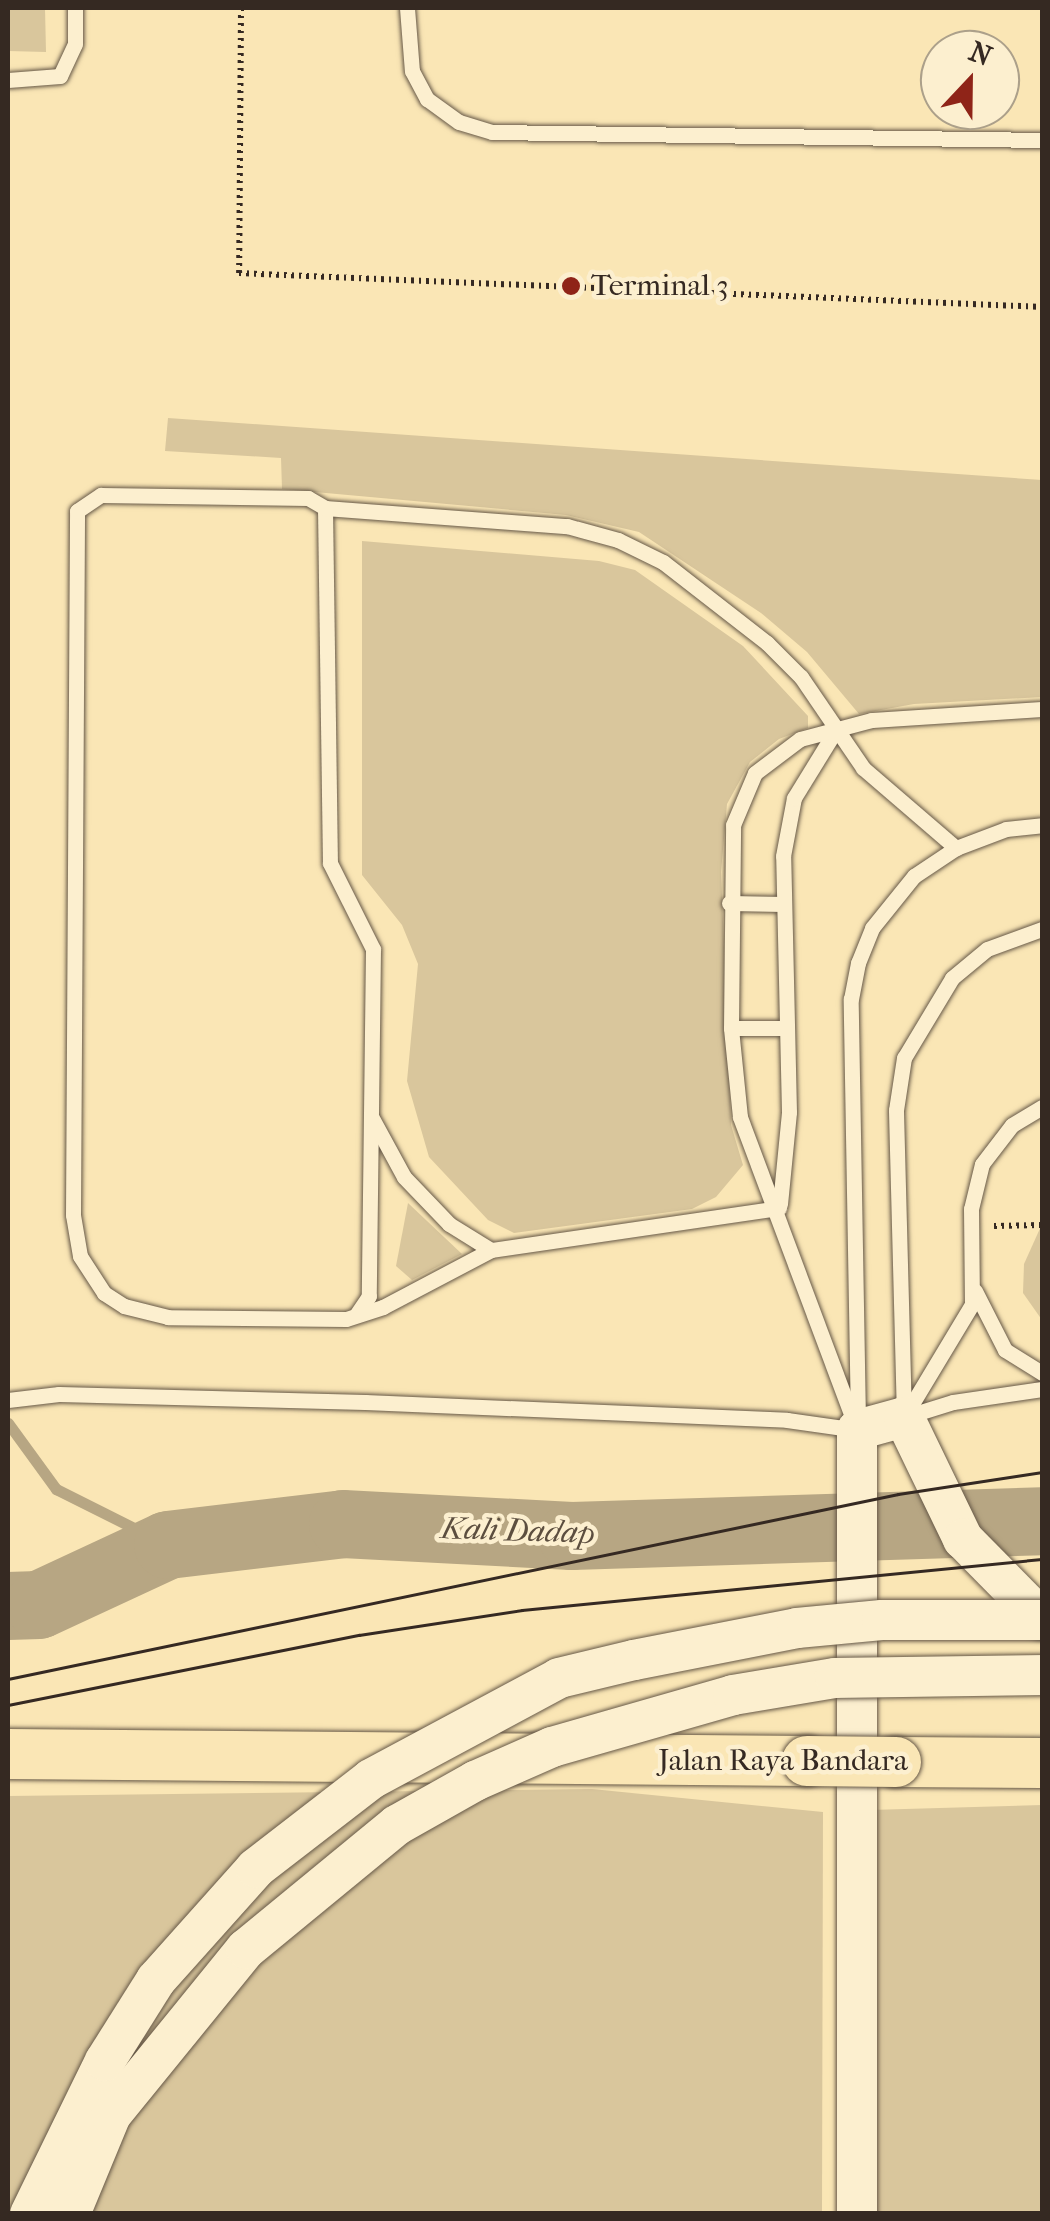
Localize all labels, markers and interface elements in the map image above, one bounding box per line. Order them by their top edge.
north arrow [920,30,1020,130]
text: N [965,34,997,73]
place label: Terminal 3 [591,268,728,304]
marker: Terminal 3 [560,275,582,297]
water label: Kali Dadap [440,1509,596,1553]
street label: Jalan Raya Bandara [658,1743,908,1779]

